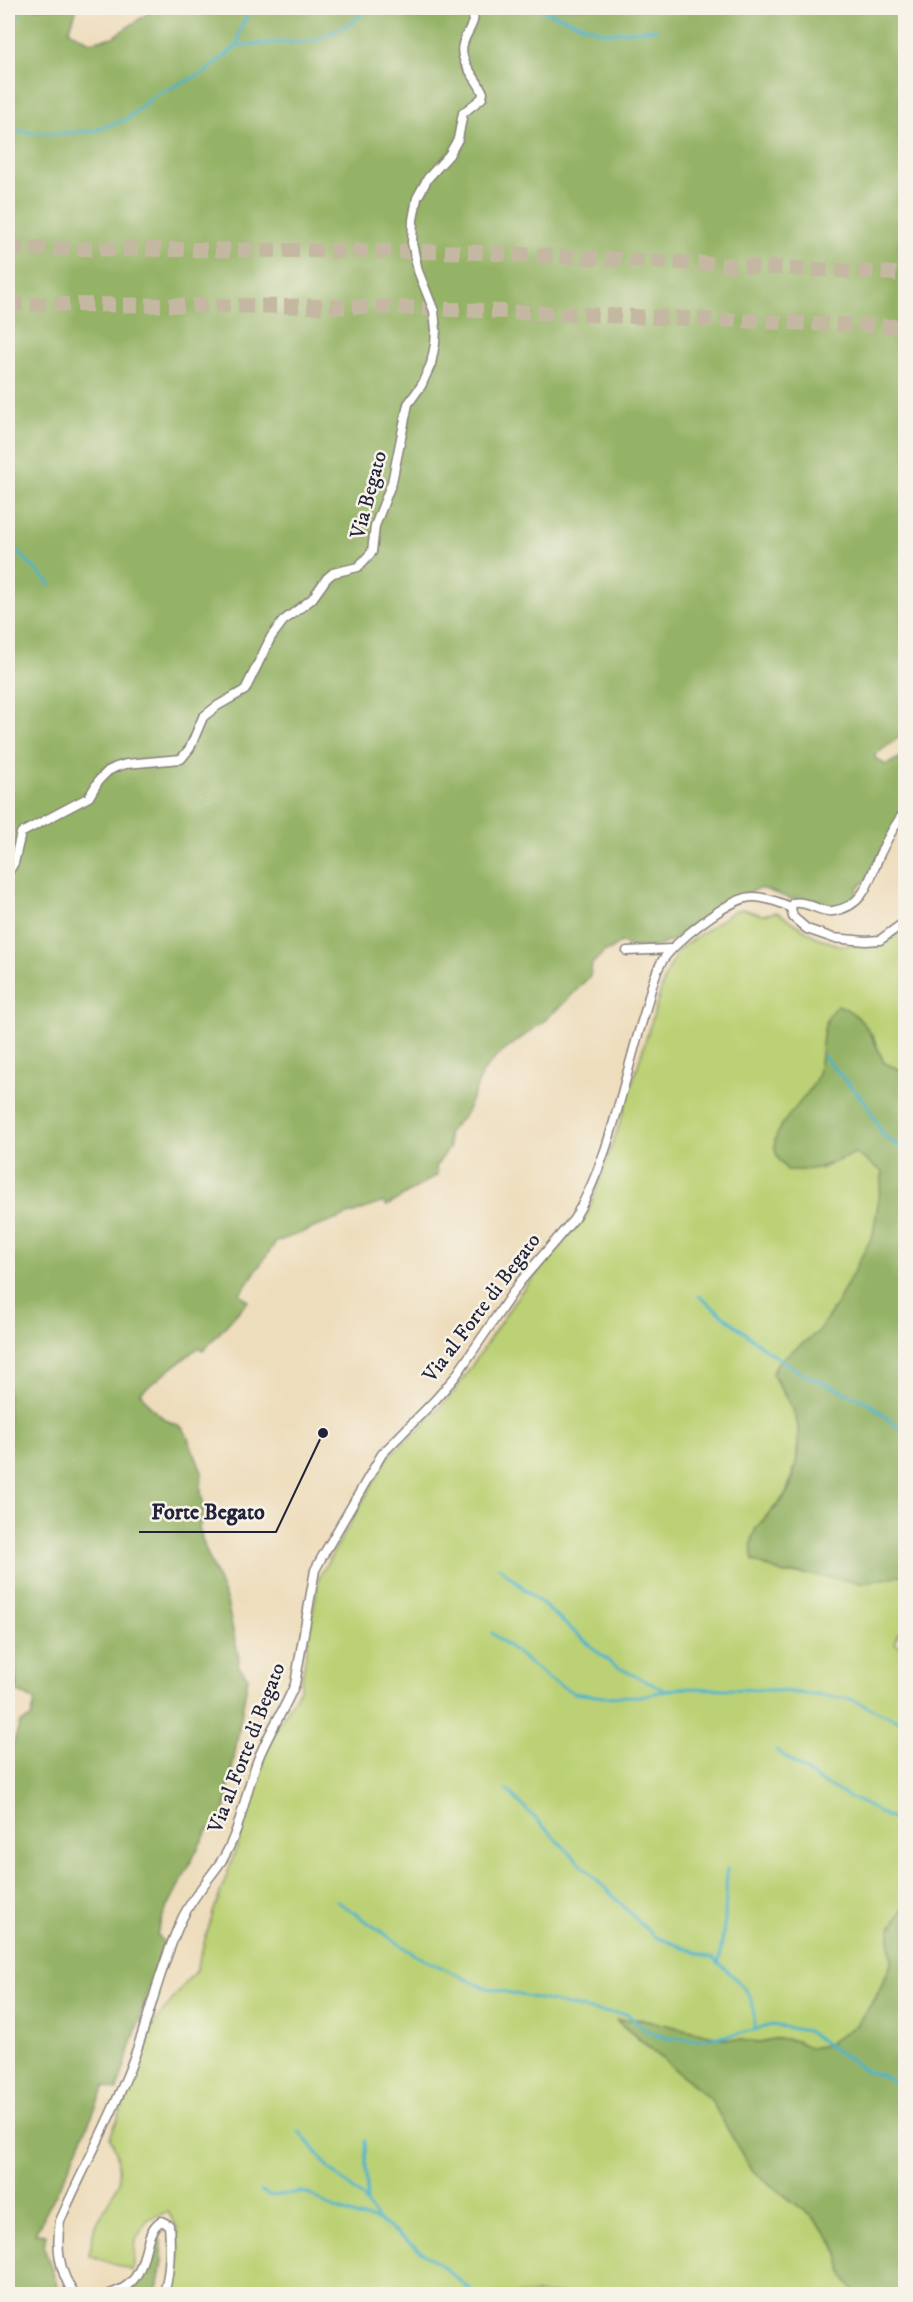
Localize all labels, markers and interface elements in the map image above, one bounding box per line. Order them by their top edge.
street label: Via Begato [345,448,393,543]
street label: Via al Forte di Begato [417,1228,547,1389]
callout: Forte Begato [139,1492,276,1532]
text: Forte Begato [151,1499,265,1526]
street label: Via al Forte di Begato [202,1659,291,1838]

